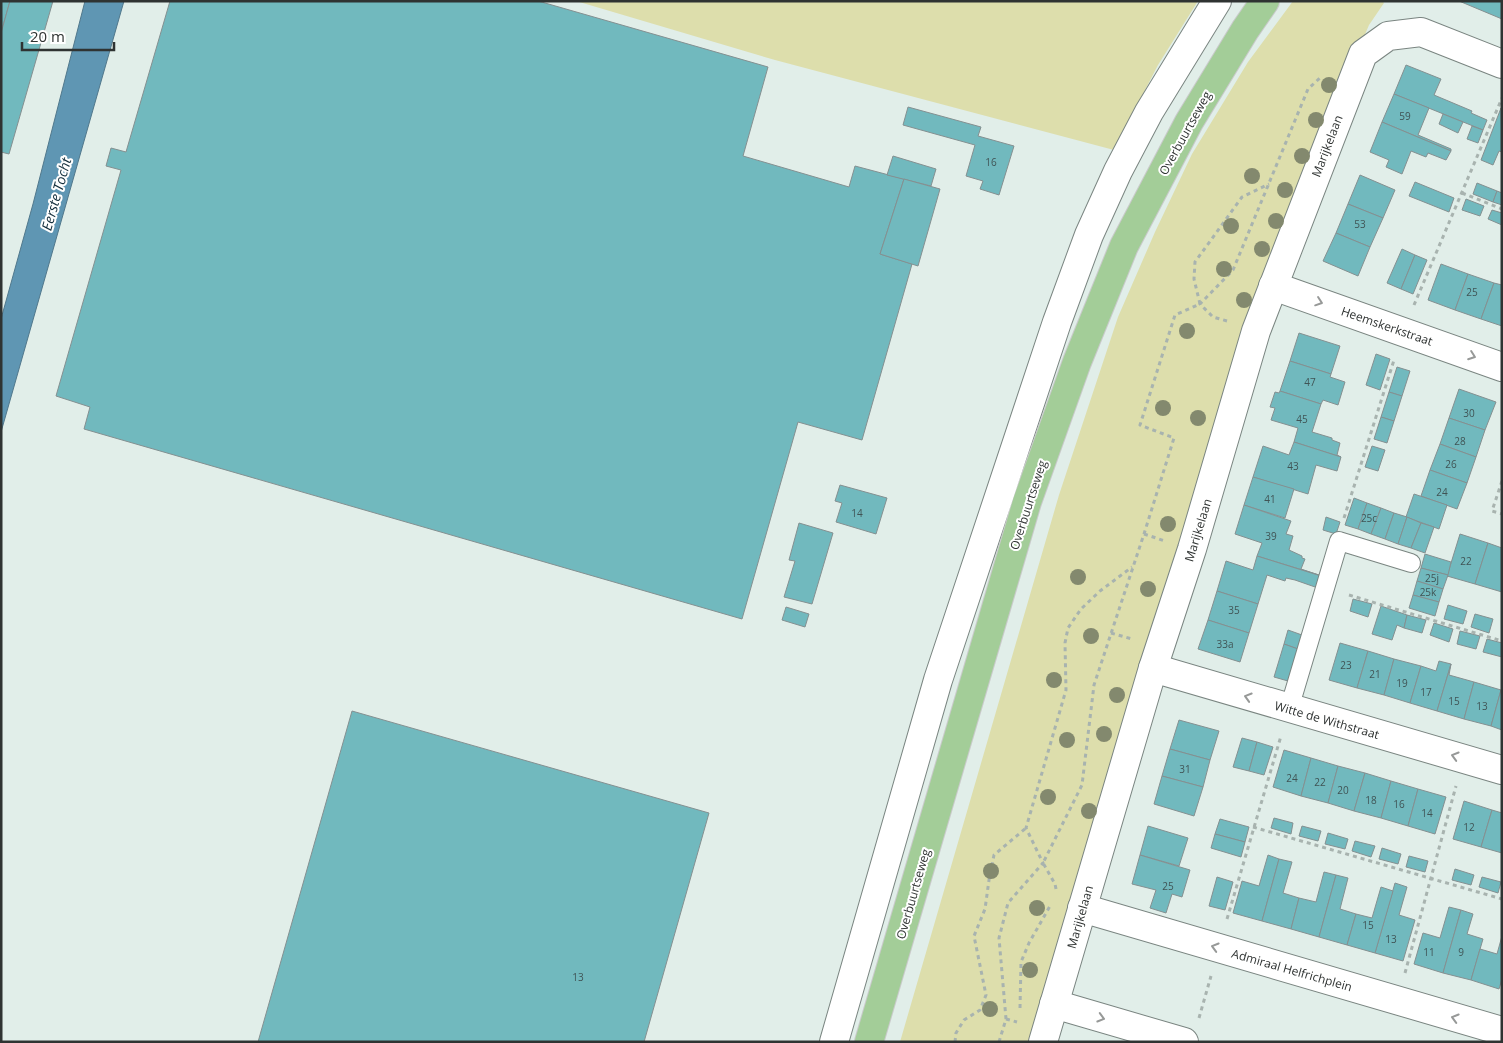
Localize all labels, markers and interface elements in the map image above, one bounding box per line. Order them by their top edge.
scale bar [22,20,115,52]
text: 20 m [30,26,65,46]
street label: Overbuurtseweg [1155,88,1215,178]
house number: 59 [1399,109,1411,123]
street label: Marijkelaan [1307,113,1347,179]
water label: Eerste Tocht [37,154,76,233]
house number: 16 [985,155,997,169]
house number: 53 [1354,217,1366,231]
house number: 25 [1466,285,1478,299]
one-way arrow [1314,296,1323,306]
street label: Heemskerkstraat [1339,302,1435,350]
one-way arrow [1467,350,1476,360]
house number: 47 [1304,375,1316,389]
house number: 30 [1463,406,1475,420]
house number: 45 [1296,412,1308,426]
house number: 28 [1454,434,1466,448]
house number: 26 [1445,457,1457,471]
street label: Overbuurtseweg [1006,458,1051,552]
house number: 43 [1287,459,1299,473]
house number: 24 [1436,485,1448,499]
house number: 41 [1264,492,1276,506]
street label: Marijkelaan [1180,496,1216,564]
house number: 14 [851,506,863,520]
house number: 25c [1361,511,1377,525]
house number: 39 [1265,529,1277,543]
house number: 22 [1460,554,1472,568]
house number: 25j [1425,571,1439,585]
house number: 25k [1420,585,1437,599]
house number: 35 [1228,603,1240,617]
house number: 33a [1217,637,1234,651]
house number: 23 [1340,658,1352,672]
house number: 21 [1369,667,1381,681]
house number: 19 [1396,676,1408,690]
house number: 17 [1420,685,1432,699]
one-way arrow [1245,692,1253,702]
house number: 15 [1448,694,1460,708]
street label: Witte de Withstraat [1273,697,1381,743]
house number: 13 [1476,699,1488,713]
one-way arrow [1451,752,1460,762]
house number: 31 [1179,762,1191,776]
house number: 24 [1286,771,1298,785]
house number: 22 [1314,775,1326,789]
house number: 20 [1337,783,1349,797]
house number: 18 [1365,793,1377,807]
house number: 16 [1393,797,1405,811]
house number: 14 [1421,806,1433,820]
house number: 12 [1463,820,1475,834]
street label: Overbuurtseweg [892,846,934,941]
house number: 25 [1162,879,1174,893]
street label: Marijkelaan [1063,883,1097,951]
house number: 15 [1362,918,1374,932]
house number: 13 [1385,932,1397,946]
one-way arrow [1211,943,1220,953]
street label: Admiraal Helfrichplein [1230,945,1354,995]
house number: 11 [1423,945,1435,959]
house number: 9 [1458,945,1464,959]
house number: 13 [572,970,584,984]
one-way arrow [1097,1012,1105,1022]
one-way arrow [1451,1013,1460,1023]

